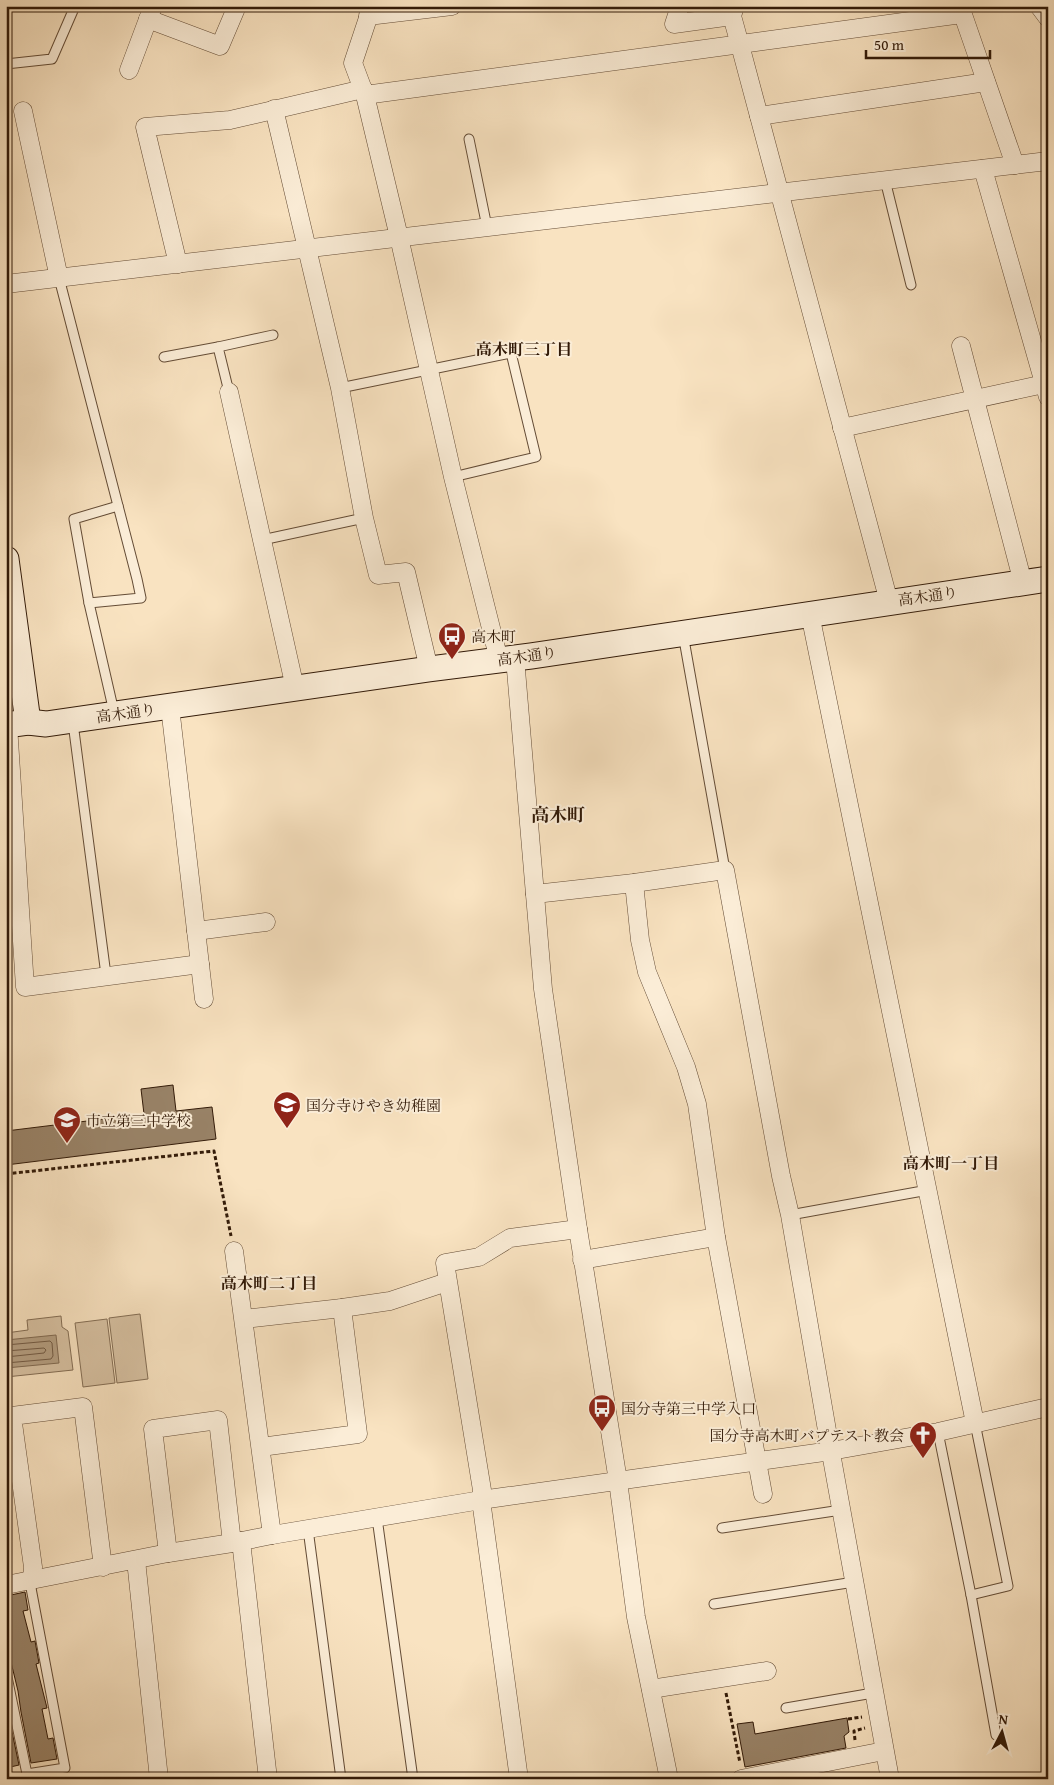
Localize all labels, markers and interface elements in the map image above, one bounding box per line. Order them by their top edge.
scale bar [866,28,990,60]
text: 50 m [874,34,905,55]
district label: 高木町三丁目 [476,337,572,361]
street label: 高木通り [897,581,959,611]
bus stop icon: 高木町 [437,621,467,660]
place label: 高木町 [471,626,516,647]
street label: 高木通り [496,641,558,671]
street label: 高木通り [95,698,157,728]
district label: 高木町 [531,801,585,828]
school or university icon: 国分寺けやき幼稚園 [272,1090,302,1129]
place label: 国分寺けやき幼稚園 [306,1095,441,1116]
school or university icon: 市立第三中学校 [52,1105,82,1144]
place label: 市立第三中学校 [86,1110,191,1131]
district label: 高木町一丁目 [903,1151,999,1175]
district label: 高木町二丁目 [221,1271,317,1295]
bus stop icon: 国分寺第三中学入口 [587,1393,617,1432]
place label: 国分寺第三中学入口 [621,1398,756,1419]
church icon: 国分寺高木町バプテスト教会 [908,1420,938,1459]
place label: 国分寺高木町バプテスト教会 [710,1425,904,1446]
north arrow [976,1708,1026,1758]
text: N [998,1709,1010,1730]

